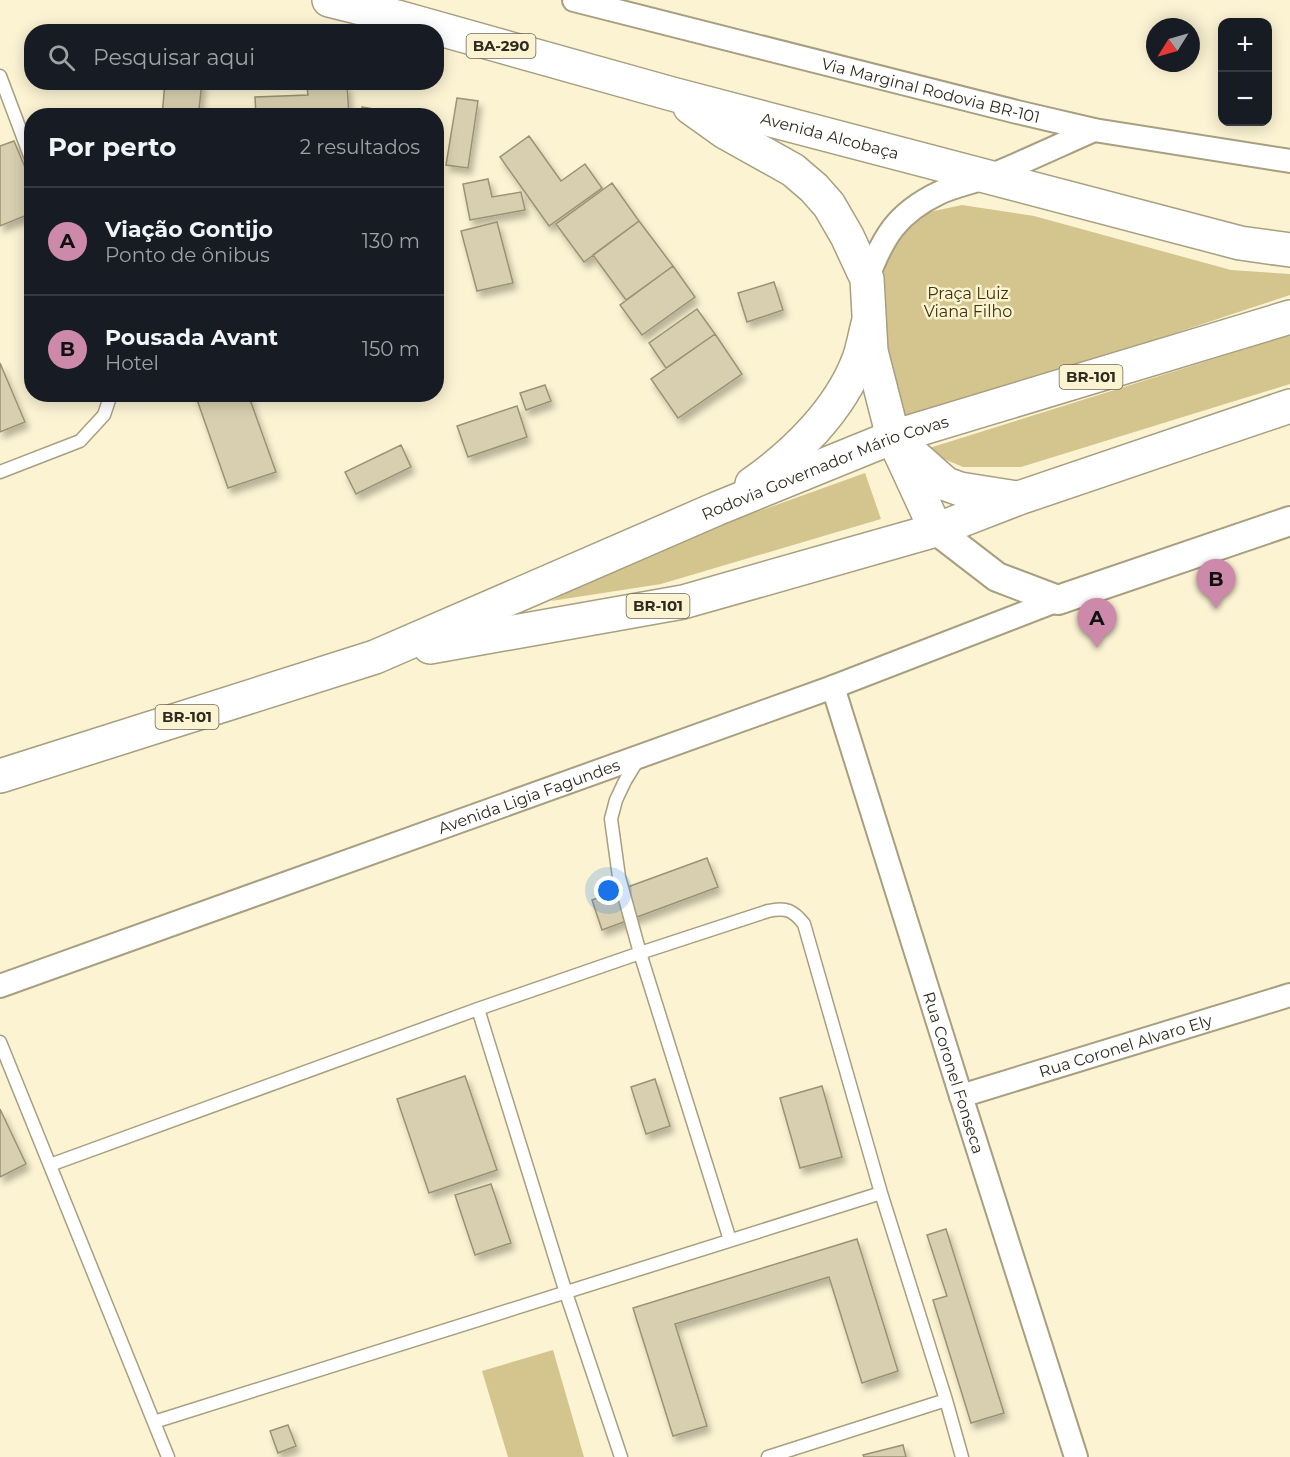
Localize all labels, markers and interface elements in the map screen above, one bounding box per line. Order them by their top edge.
north arrow [1146,18,1200,72]
map controls [1218,18,1272,126]
button: + [1218,18,1272,72]
search box [24,24,444,90]
road number: BA-290 [466,34,536,58]
icon: search [45,41,78,74]
text: Pesquisar aqui [93,44,255,71]
street label: Via Marginal Rodovia BR-101 [820,54,1042,127]
button: − [1218,72,1272,126]
street label: Avenida Alcobaça [759,109,901,163]
text: Por perto [48,131,176,163]
text: 2 resultados [300,135,420,159]
text: Viação Gontijo [105,216,273,243]
text: A [60,229,75,253]
text: 130 m [362,229,420,253]
text: Ponto de ônibus [105,243,270,267]
park label: Praça Luiz Viana Filho [924,284,1012,321]
text: Pousada Avant [105,324,278,351]
text: B [60,337,75,361]
text: 150 m [362,337,420,361]
text: Hotel [105,351,159,375]
road number: BR-101 [1060,365,1122,389]
street label: Rodovia Governador Mário Covas [699,412,951,524]
pin: B [1196,560,1236,609]
road number: BR-101 [626,594,690,618]
pin: A [1078,598,1116,648]
road number: BR-101 [156,705,219,729]
street label: Avenida Ligia Fagundes [436,755,623,838]
your location [594,876,623,905]
street label: Rua Coronel Fonseca [919,989,988,1156]
street label: Rua Coronel Alvaro Ely [1037,1010,1215,1082]

